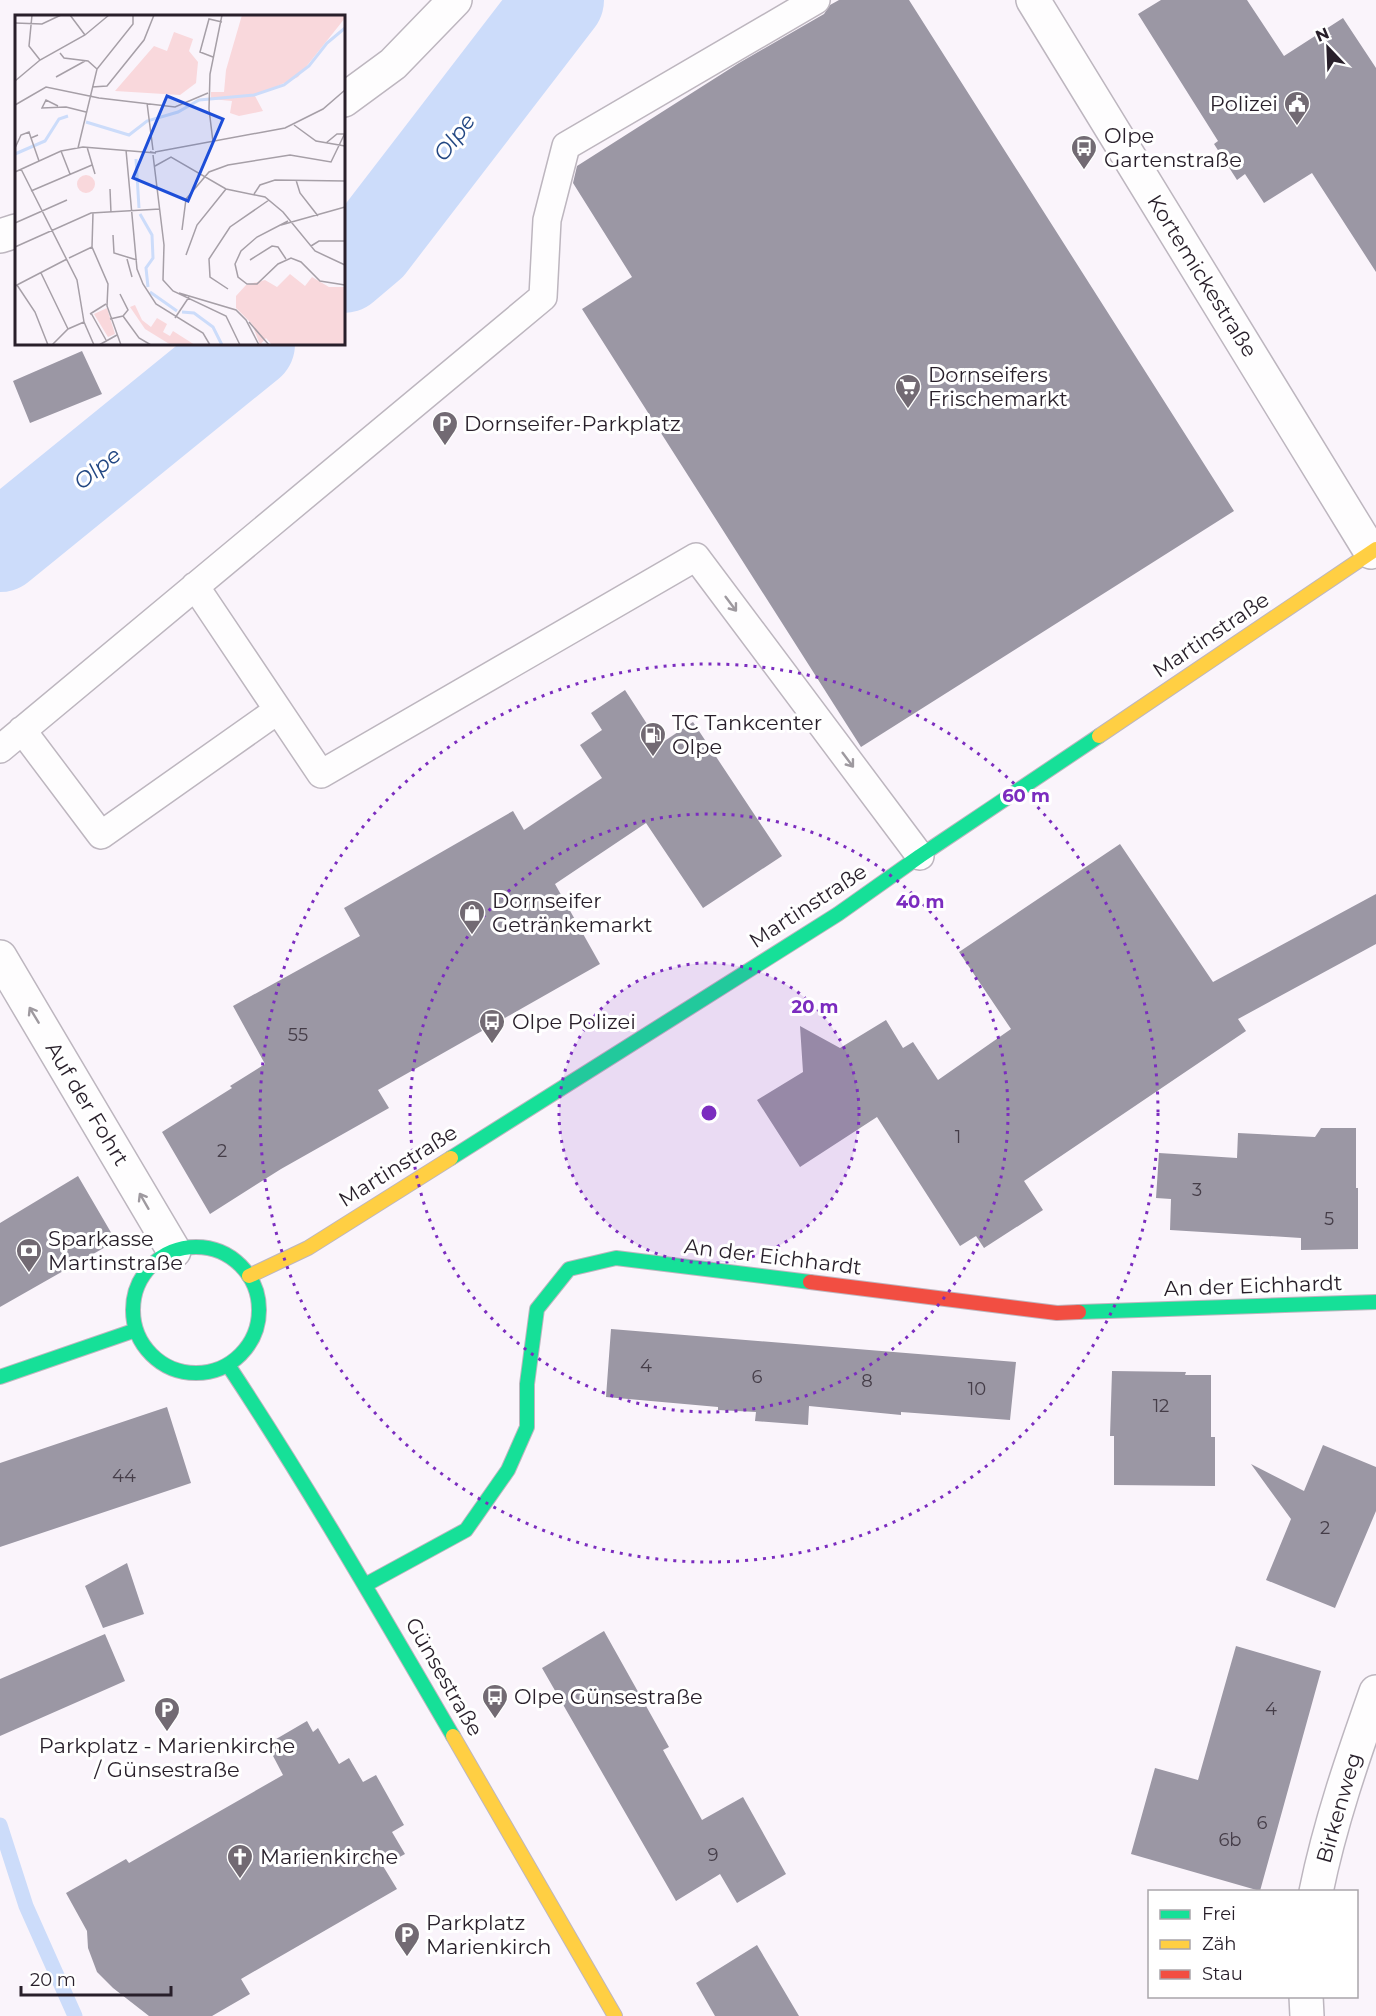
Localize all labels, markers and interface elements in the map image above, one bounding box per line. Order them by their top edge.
inset map [15,15,345,345]
north arrow [1298,18,1358,78]
text: N [1313,23,1332,46]
public building icon: Polizei [1282,89,1312,127]
place label: Polizei [1210,91,1278,116]
water label: Olpe [428,108,481,166]
place label: Olpe Gartenstraße [1104,123,1242,172]
bus stop icon: Olpe Gartenstraße [1069,133,1099,171]
street label: Kortemickestraße [1142,190,1263,362]
place label: Dornseifers Frischemarkt [928,362,1068,411]
supermarket icon: Dornseifers Frischemarkt [893,372,923,410]
parking icon: Dornseifer-Parkplatz [430,409,460,447]
place label: Dornseifer-Parkplatz [464,411,681,436]
water label: Olpe [68,441,126,495]
street label: Martinstraße [1148,586,1274,683]
one-way arrow [725,596,737,612]
place label: TC Tankcenter Olpe [672,710,822,759]
fuel station icon: TC Tankcenter Olpe [638,720,668,758]
one-way arrow [842,752,855,768]
text: 60 m [1002,785,1050,807]
street label: Martinstraße [744,858,871,953]
place label: Dornseifer Getränkemarkt [492,888,652,937]
text: 40 m [896,891,944,913]
shop icon: Dornseifer Getränkemarkt [457,898,487,936]
text: 20 m [792,996,838,1018]
one-way arrow [28,1007,40,1024]
bus stop icon: Olpe Polizei [477,1007,507,1045]
place label: Olpe Polizei [512,1009,636,1034]
house number: 55 [288,1024,308,1046]
street label: Auf der Fohrt [41,1037,134,1170]
centre of rings [699,1103,719,1123]
street label: Martinstraße [334,1119,462,1212]
house number: 1 [955,1126,961,1148]
house number: 2 [217,1140,227,1162]
house number: 3 [1192,1179,1202,1201]
one-way arrow [138,1193,150,1210]
house number: 5 [1324,1208,1334,1230]
place label: Sparkasse Martinstraße [48,1226,183,1275]
street label: An der Eichhardt [683,1233,863,1280]
bank icon: Sparkasse Martinstraße [14,1236,44,1274]
street label: An der Eichhardt [1163,1270,1343,1301]
house number: 4 [640,1355,652,1377]
house number: 6 [752,1366,763,1388]
house number: 8 [861,1370,873,1392]
house number: 10 [968,1378,986,1400]
house number: 12 [1153,1395,1169,1417]
house number: 44 [112,1465,136,1487]
house number: 2 [1320,1517,1330,1539]
street label: Günsestraße [400,1613,488,1741]
bus stop icon: Olpe Günsestraße [480,1682,510,1720]
place label: Olpe Günsestraße [514,1684,703,1709]
parking icon: Parkplatz - Marienkirche / Günsestraße [152,1695,182,1733]
house number: 4 [1265,1698,1277,1720]
place label: Parkplatz - Marienkirche / Günsestraße [39,1733,295,1782]
street label: Birkenweg [1311,1750,1366,1866]
house number: 6 [1257,1812,1268,1834]
house number: 6b [1218,1829,1242,1851]
church icon: Marienkirche [225,1842,255,1880]
place label: Marienkirche [260,1844,398,1869]
house number: 9 [708,1844,719,1866]
legend [1148,1890,1358,1998]
text: Frei [1202,1903,1236,1925]
place label: Parkplatz Marienkirch [426,1910,551,1959]
parking icon: Parkplatz Marienkirch [392,1920,422,1958]
text: Zäh [1202,1933,1237,1955]
scale bar [21,1959,171,1997]
text: Stau [1202,1963,1243,1985]
text: 20 m [30,1969,76,1991]

